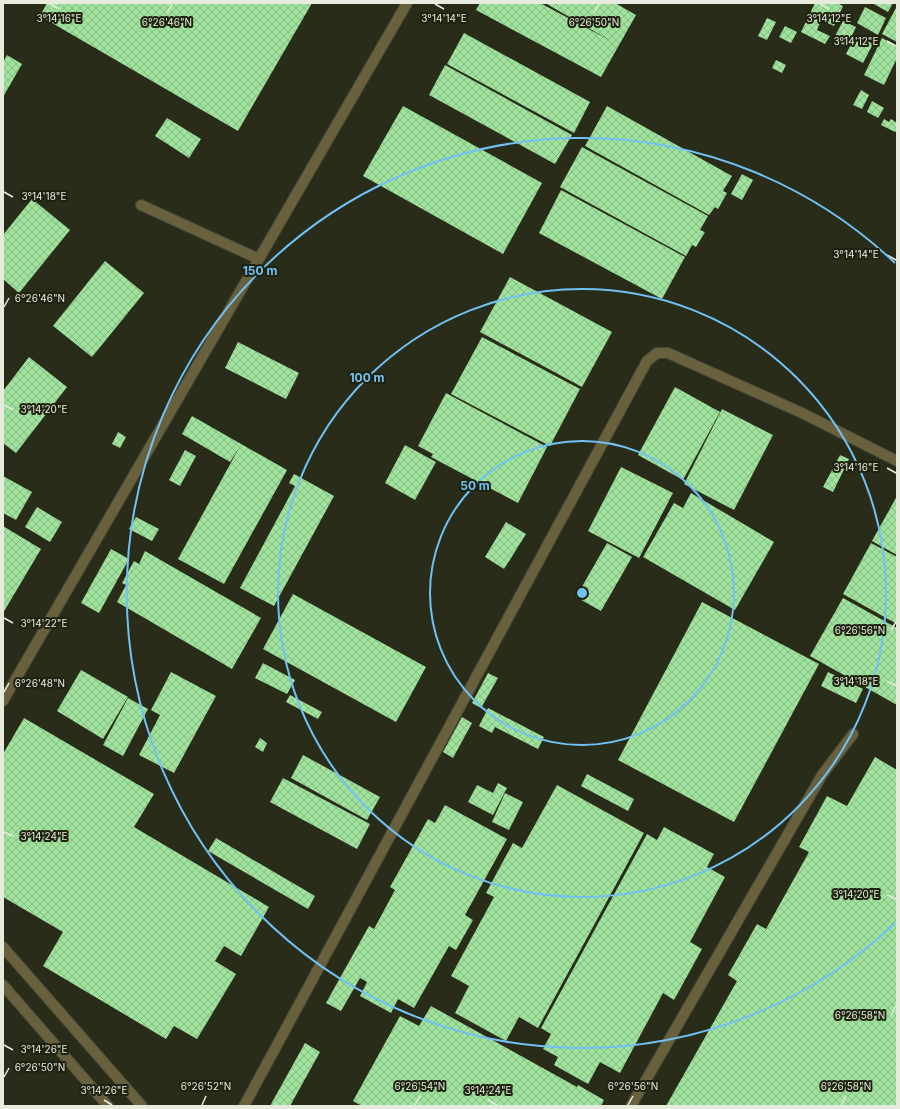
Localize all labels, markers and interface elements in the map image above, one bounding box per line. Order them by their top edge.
text: 3°14'16"E [36,12,82,24]
text: 3°14'14"E [421,12,467,24]
text: 3°14'12"E [807,12,851,24]
text: 6°26'46"N [142,16,192,28]
text: 6°26'50"N [569,16,619,28]
text: 3°14'12"E [834,35,878,47]
text: 3°14'18"E [21,190,67,202]
text: 3°14'14"E [833,248,879,260]
text: 150 m [243,263,277,278]
text: 6°26'46"N [15,292,65,304]
text: 100 m [349,370,385,385]
text: 3°14'20"E [20,403,68,415]
text: 3°14'16"E [833,461,879,473]
text: 50 m [460,478,490,493]
centre of rings [575,586,589,600]
text: 3°14'22"E [21,617,67,629]
text: 6°26'56"N [835,624,885,636]
text: 3°14'18"E [833,675,879,687]
text: 6°26'48"N [15,677,65,689]
text: 3°14'24"E [20,830,68,842]
text: 3°14'20"E [832,888,880,900]
text: 6°26'58"N [835,1009,885,1021]
text: 3°14'26"E [20,1043,68,1055]
text: 6°26'50"N [15,1061,65,1073]
text: 6°26'52"N [181,1080,231,1092]
text: 6°26'54"N [395,1080,445,1092]
text: 6°26'56"N [608,1080,658,1092]
text: 6°26'58"N [821,1080,871,1092]
text: 3°14'26"E [80,1084,128,1096]
text: 3°14'24"E [464,1084,512,1096]

